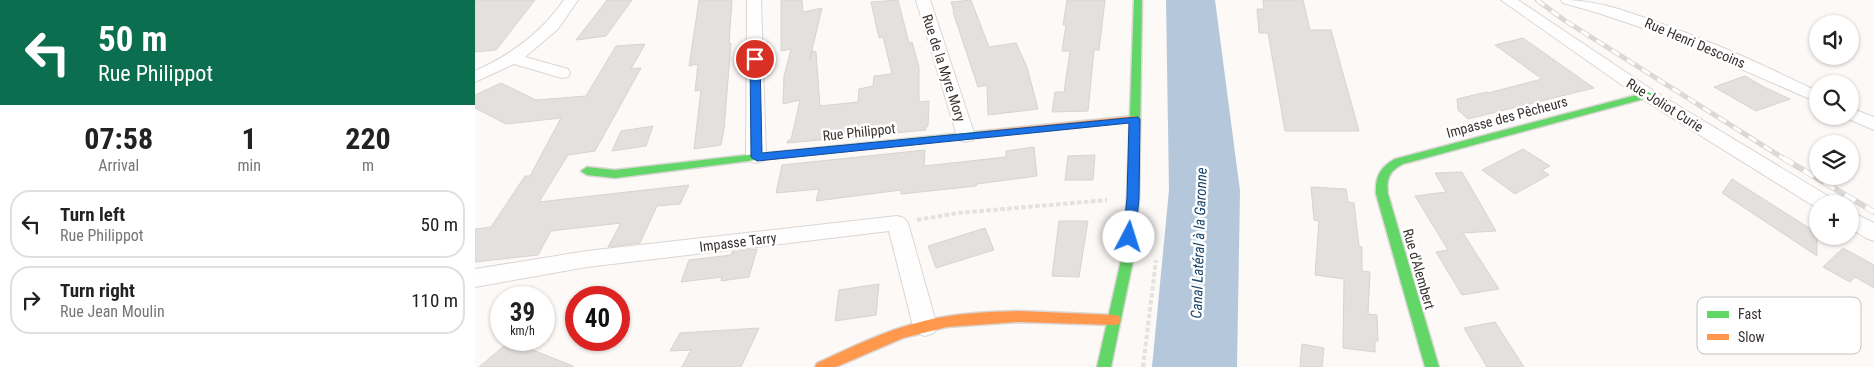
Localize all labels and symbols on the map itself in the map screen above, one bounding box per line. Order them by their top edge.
street label: Rue de la Myre Mory [919,12,969,124]
street label: Rue Henri Descoins [1642,15,1748,71]
pin [734,38,776,80]
street label: Rue Joliot Curie [1624,75,1707,135]
street label: Impasse des Pêcheurs [1445,93,1569,141]
street label: Rue Philippot [822,120,896,144]
water label: Canal Latéral à la Garonne [1187,167,1211,319]
position arrow [1102,210,1154,262]
street label: Rue d'Alembert [1400,227,1438,311]
street label: Impasse Tarry [698,229,778,255]
speed limit sign: 40 [565,286,630,351]
legend [1697,297,1861,354]
text: Fast [1738,306,1762,322]
text: Slow [1738,329,1765,345]

